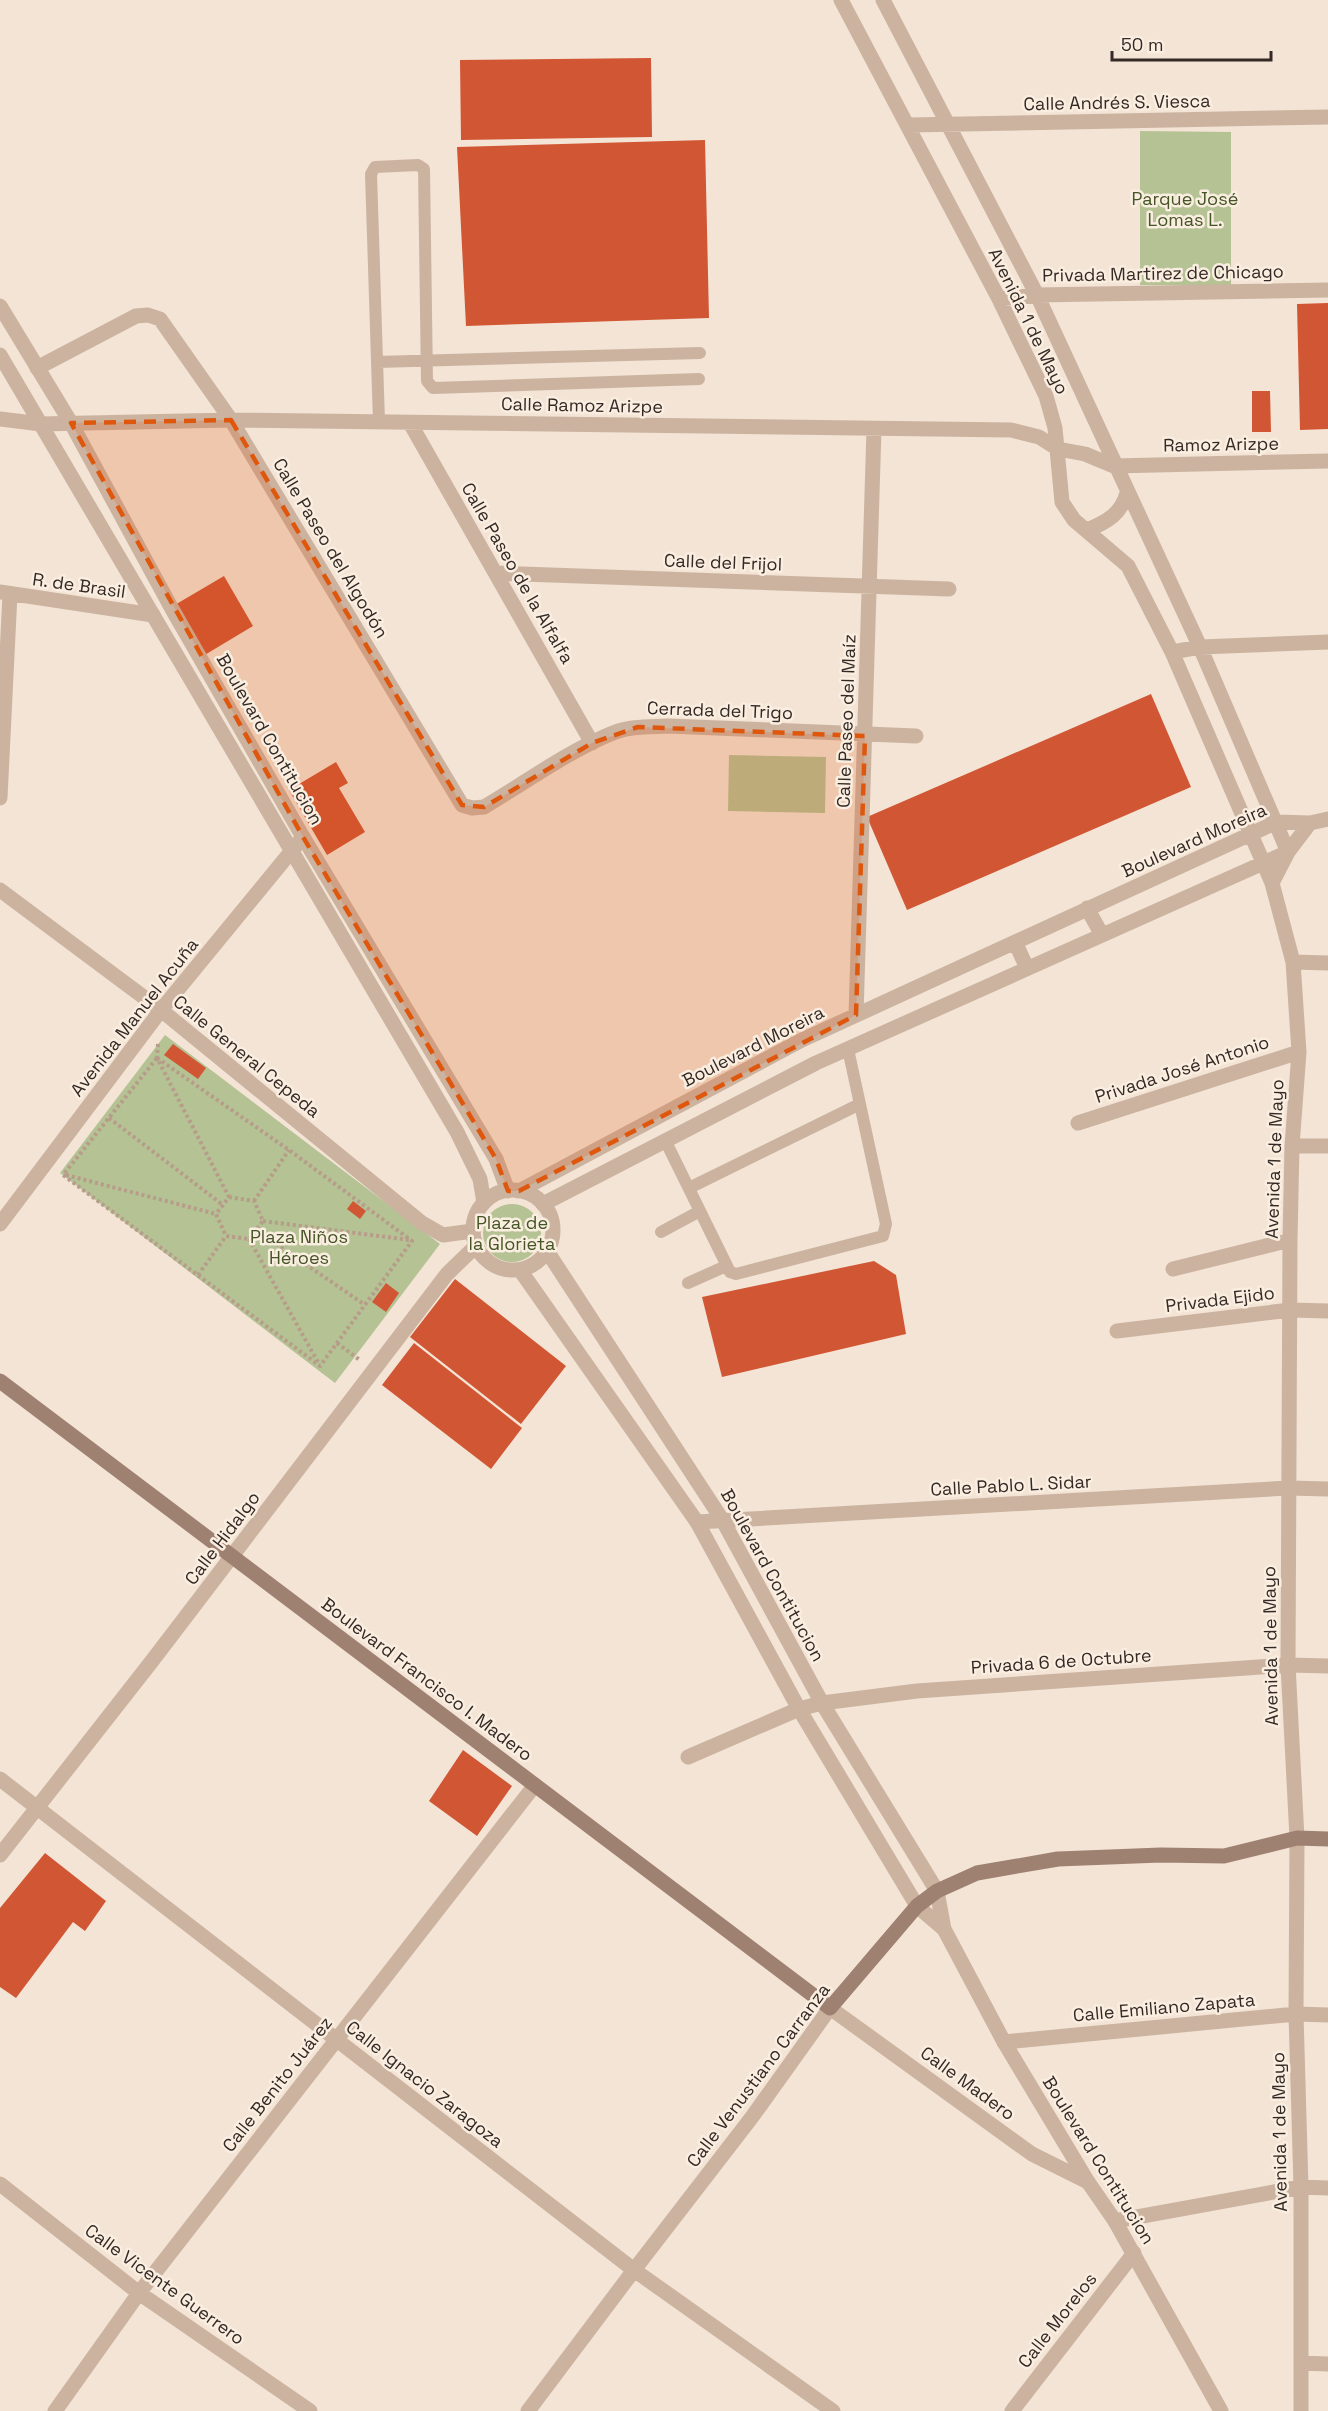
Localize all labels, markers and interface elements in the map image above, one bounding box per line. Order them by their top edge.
scale bar [1112,24,1271,62]
text: 50 m [1121,33,1163,56]
street label: Calle Andrés S. Viesca [1023,89,1211,115]
park label: Parque José Lomas L. [1132,187,1238,231]
street label: Avenida 1 de Mayo [984,244,1074,398]
street label: Privada Martirez de Chicago [1042,259,1284,287]
street label: Calle Ramoz Arizpe [501,392,663,418]
street label: Ramoz Arizpe [1163,431,1279,457]
street label: Calle Paseo del Algodón [268,454,394,642]
street label: Calle Paseo de la Alfalfa [457,478,579,668]
street label: Calle del Frijol [664,548,782,576]
street label: R. de Brasil [31,567,127,603]
street label: Calle Paseo del Maíz [831,634,861,808]
street label: Boulevard Contitucion [212,649,328,829]
street label: Cerrada del Trigo [647,696,793,724]
street label: Boulevard Moreira [1118,798,1270,882]
street label: Avenida Manuel Acuña [65,933,203,1101]
street label: Calle General Cepeda [169,990,325,1122]
street label: Boulevard Moreira [678,1000,828,1092]
street label: Privada José Antonio [1092,1030,1272,1108]
street label: Avenida 1 de Mayo [1260,1079,1288,1239]
park label: Plaza de la Glorieta [469,1211,555,1255]
park label: Plaza Niños Héroes [250,1225,348,1269]
street label: Privada Ejido [1164,1281,1276,1317]
street label: Calle Pablo L. Sidar [930,1469,1092,1501]
street label: Boulevard Contitucion [716,1485,830,1665]
street label: Calle Hidalgo [179,1487,265,1589]
street label: Avenida 1 de Mayo [1257,1566,1283,1726]
street label: Boulevard Francisco I. Madero [317,1592,537,1766]
street label: Privada 6 de Octubre [970,1643,1152,1679]
street label: Calle Venustiano Carranza [681,1979,835,2171]
street label: Calle Emiliano Zapata [1072,1988,1256,2026]
street label: Calle Benito Juárez [217,2012,337,2156]
street label: Calle Ignacio Zaragoza [342,2015,508,2153]
street label: Calle Madero [916,2041,1020,2125]
street label: Avenida 1 de Mayo [1266,2052,1292,2212]
street label: Boulevard Contitucion [1038,2072,1160,2248]
street label: Calle Vicente Guerrero [81,2218,249,2350]
street label: Calle Morelos [1013,2268,1101,2372]

